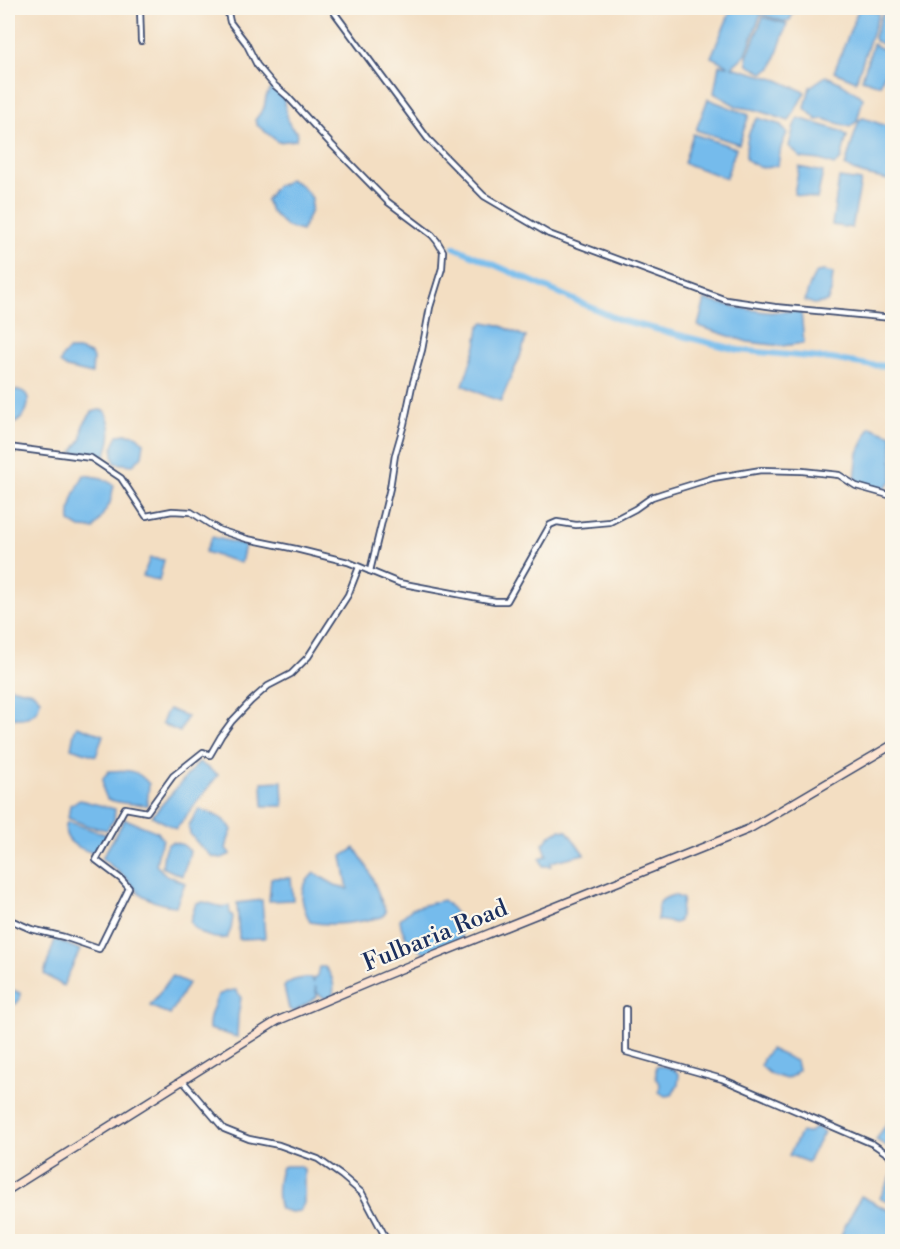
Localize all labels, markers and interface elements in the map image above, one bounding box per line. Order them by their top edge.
street label: Fulbaria Road [358,893,513,979]

